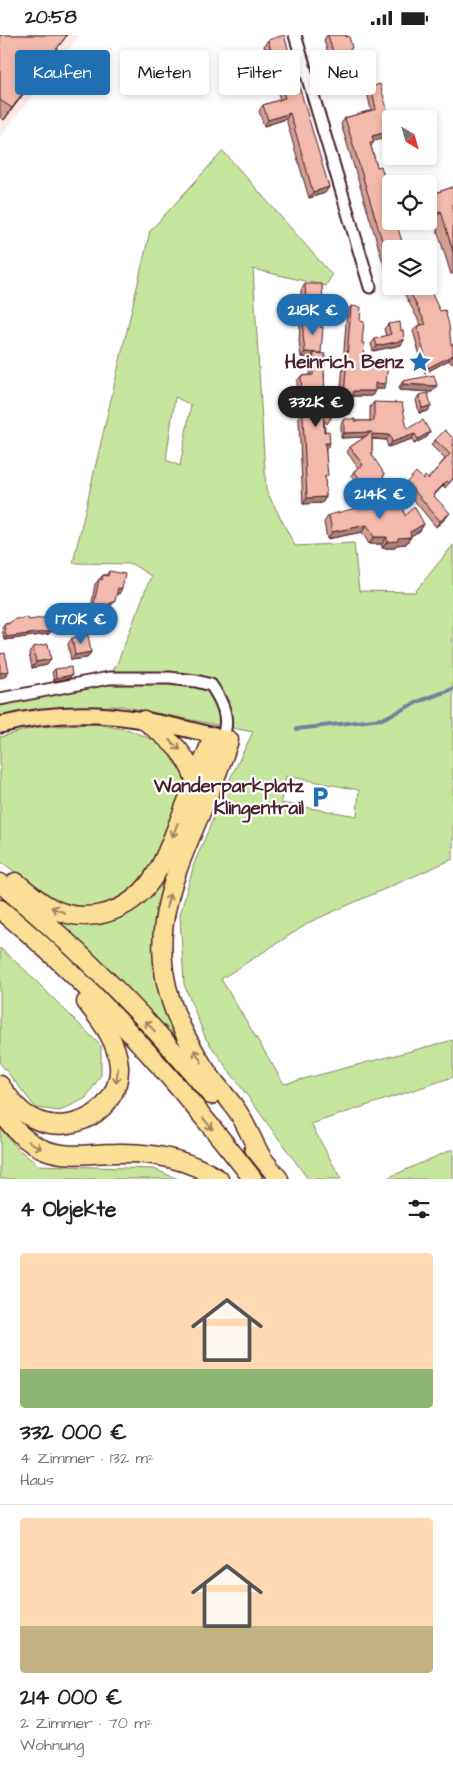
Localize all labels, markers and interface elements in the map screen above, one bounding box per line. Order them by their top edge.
text: 20:58 [25,4,77,31]
chip: Kaufen [15,50,110,95]
chip: Mieten [120,50,209,95]
chip: Filter [219,50,300,95]
chip: Neu [310,50,376,95]
north arrow [382,110,438,165]
map controls [382,110,437,295]
button: locate [382,175,437,230]
button: layers [382,240,437,295]
pin: 218K € [272,293,354,336]
text: 218K € [288,299,338,321]
place label: Heinrich Benz [285,349,405,376]
place icon: Heinrich Benz [407,349,433,375]
pin: 332K € [275,385,357,428]
text: 332K € [289,391,343,413]
pin: 214K € [339,477,421,520]
text: 214K € [355,483,405,505]
pin: 170K € [40,603,122,645]
text: 170K € [56,608,106,630]
one-way arrow [168,739,181,751]
place label: Wanderparkplatz Klingentrail [153,773,305,823]
parking icon: Wanderparkplatz Klingentrail [307,784,333,810]
one-way arrow [170,822,180,837]
one-way arrow [164,894,173,910]
one-way arrow [51,904,66,913]
one-way arrow [144,1019,156,1032]
one-way arrow [192,1050,202,1064]
one-way arrow [112,1068,122,1084]
one-way arrow [202,1117,213,1130]
one-way arrow [27,1140,41,1150]
text: 4 Objekte [20,1195,116,1224]
icon: filters [405,1195,433,1223]
icon: home [182,1285,272,1375]
text: 332 000 € [20,1418,127,1447]
text: 4 Zimmer · 132 m² [20,1447,154,1469]
text: Haus [20,1469,54,1491]
icon: home [182,1551,272,1641]
text: 214 000 € [20,1683,122,1712]
text: 2 Zimmer · 70 m² [20,1712,153,1734]
text: Wohnung [20,1734,84,1756]

